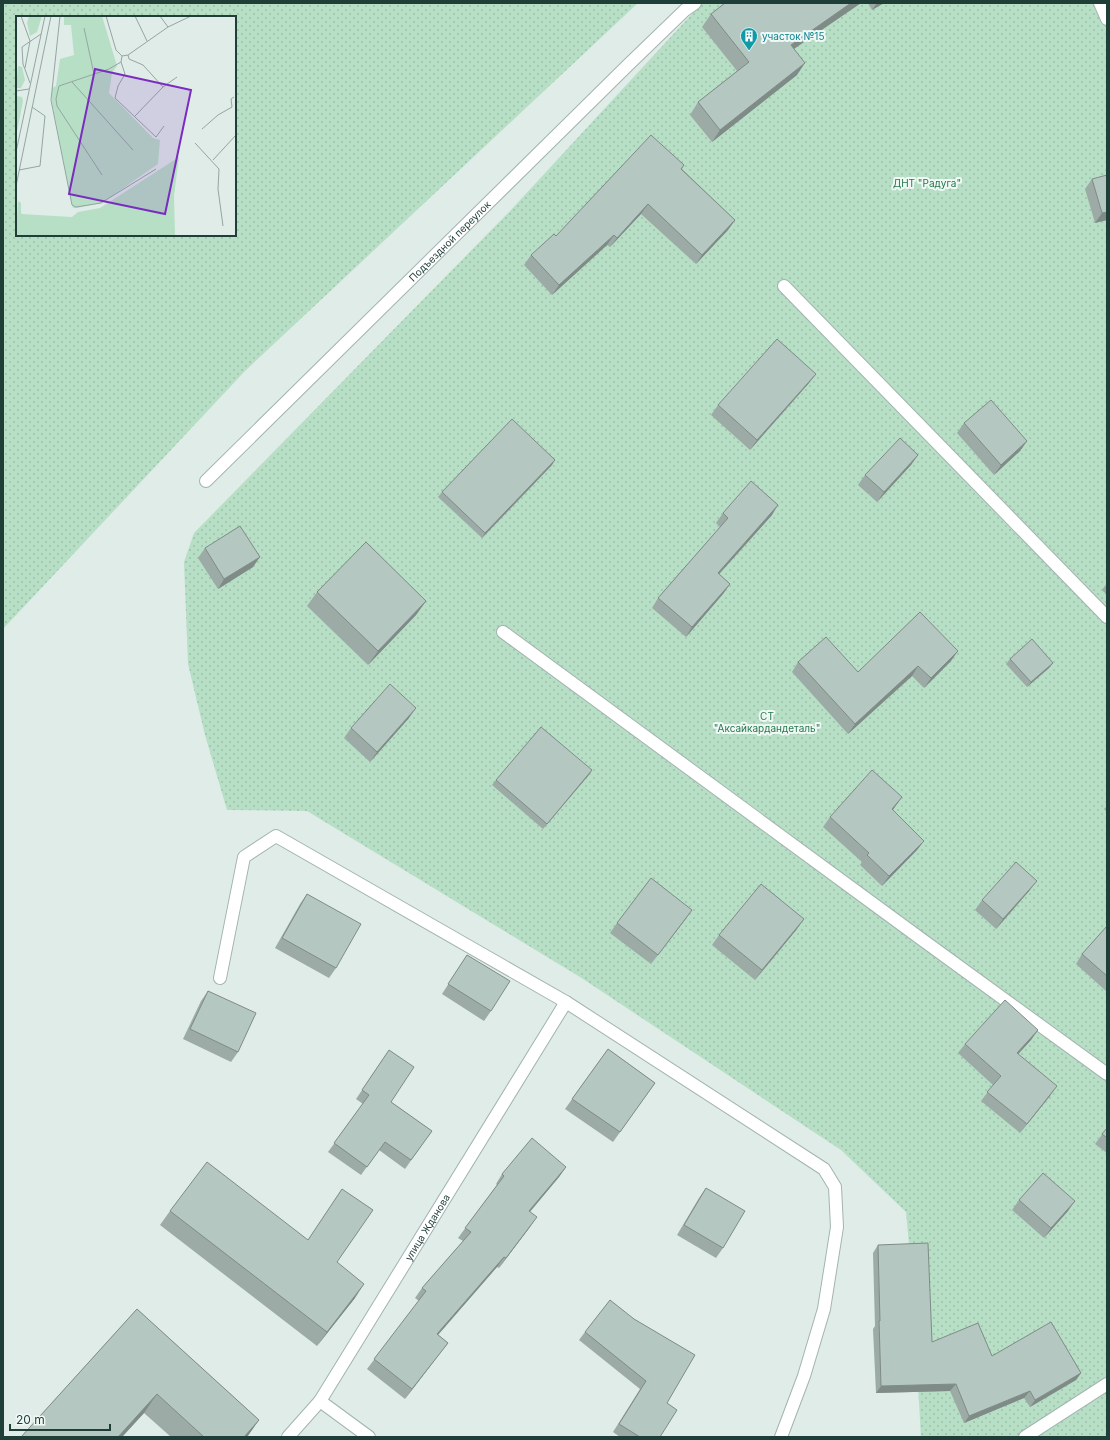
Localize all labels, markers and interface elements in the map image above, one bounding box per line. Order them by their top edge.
inset map [16,16,236,236]
building icon: участок №15 [739,26,759,51]
place label: участок №15 [762,30,824,42]
park label: ДНТ "Радуга" [893,177,961,189]
street label: Подъездной переулок [406,198,493,284]
park label: СТ "Аксайкардандеталь" [714,710,820,734]
street label: улица Жданова [402,1192,452,1263]
scale bar [10,1406,110,1432]
text: 20 m [16,1412,45,1427]

